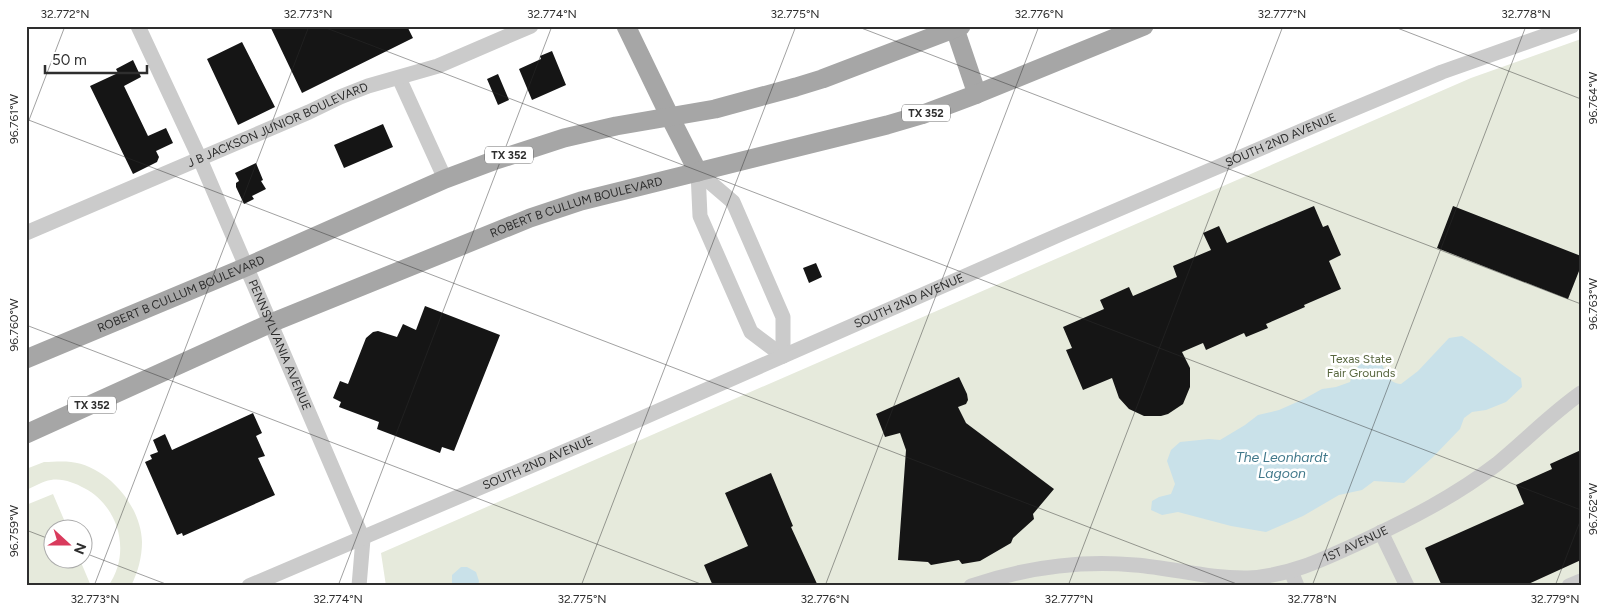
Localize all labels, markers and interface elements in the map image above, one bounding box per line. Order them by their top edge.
text: 32.772°N [40,7,90,21]
text: 32.773°N [284,7,332,21]
text: 32.774°N [527,7,577,21]
text: 32.775°N [770,7,820,21]
text: 32.776°N [1014,7,1064,21]
text: 32.777°N [1258,7,1306,21]
text: 32.778°N [1501,7,1551,21]
scale bar [45,42,148,74]
text: 50 m [52,51,87,69]
text: 96.764°W [1586,71,1600,124]
street label: J B JACKSON JUNIOR BOULEVARD [185,80,370,170]
text: 96.761°W [7,93,21,144]
road number: TX 352 [902,105,950,122]
street label: SOUTH 2ND AVENUE [1223,110,1338,170]
road number: TX 352 [485,146,533,164]
street label: ROBERT B CULLUM BOULEVARD [488,174,664,240]
street label: ROBERT B CULLUM BOULEVARD [95,253,267,335]
street label: SOUTH 2ND AVENUE [852,270,966,331]
street label: PENNSYLVANIA AVENUE [245,277,314,412]
text: 96.763°W [1586,278,1600,330]
text: 96.760°W [7,298,21,351]
park label: Texas State Fair Grounds [1327,352,1396,380]
road number: TX 352 [68,396,116,414]
street label: SOUTH 2ND AVENUE [480,433,595,493]
water label: The Leonhardt Lagoon [1236,449,1329,482]
text: 96.762°W [1586,483,1600,535]
text: 96.759°W [7,504,21,557]
north arrow [42,520,92,570]
street label: 1ST AVENUE [1321,523,1390,565]
text: N [70,540,90,557]
text: 32.773°N [71,592,119,606]
text: 32.774°N [313,592,363,606]
text: 32.775°N [557,592,607,606]
text: 32.776°N [800,592,850,606]
text: 32.777°N [1045,592,1093,606]
text: 32.778°N [1287,592,1337,606]
text: 32.779°N [1530,592,1580,606]

